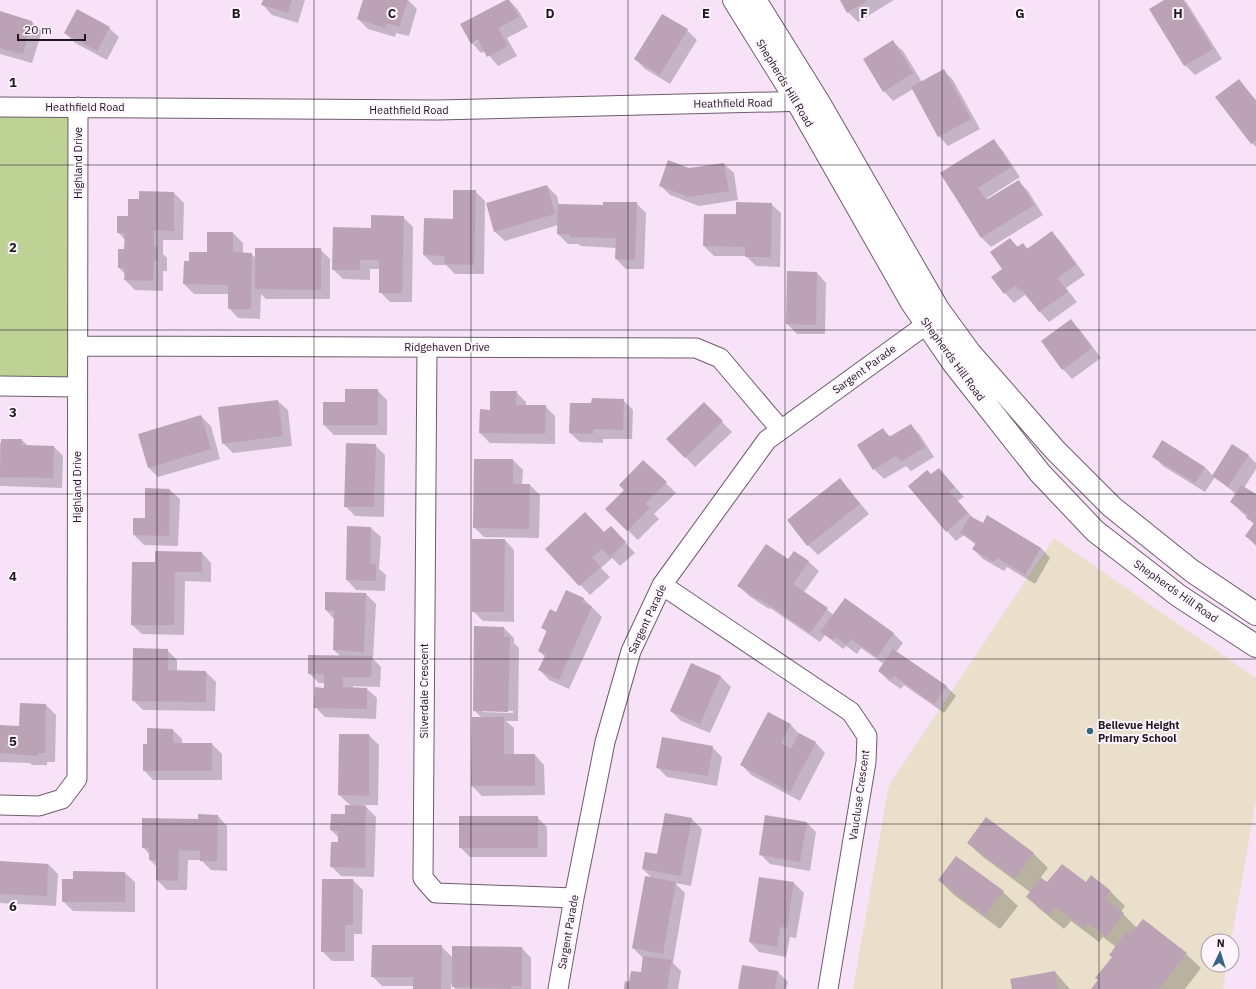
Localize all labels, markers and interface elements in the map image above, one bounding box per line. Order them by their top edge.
text: B [232,5,241,22]
text: C [388,5,397,22]
text: D [545,5,555,22]
text: E [702,5,710,22]
text: F [860,5,868,22]
text: G [1015,5,1025,22]
text: H [1173,5,1183,22]
scale bar [18,16,85,42]
text: 20 m [24,22,52,37]
street label: Shepherds Hill Road [753,37,817,129]
text: 1 [9,74,17,91]
street label: Heathfield Road [693,95,773,111]
street label: Heathfield Road [45,100,125,114]
street label: Heathfield Road [369,103,449,117]
street label: Highland Drive [71,127,85,199]
text: 2 [9,239,17,256]
street label: Shepherds Hill Road [918,314,988,404]
street label: Ridgehaven Drive [404,340,490,354]
street label: Sargent Parade [829,341,899,397]
text: 3 [9,404,17,421]
street label: Highland Drive [70,451,84,523]
street label: Shepherds Hill Road [1131,557,1221,625]
text: 4 [9,568,17,585]
street label: Sargent Parade [625,582,669,656]
street label: Silverdale Crescent [417,643,431,739]
place label: Bellevue Height Primary School [1098,718,1180,745]
marker: Bellevue Height Primary School [1085,726,1095,736]
text: 5 [9,733,17,750]
street label: Vaucluse Crescent [846,749,872,841]
street label: Sargent Parade [555,894,581,970]
text: 6 [9,898,17,915]
north arrow [1200,933,1240,973]
text: N [1216,936,1225,950]

